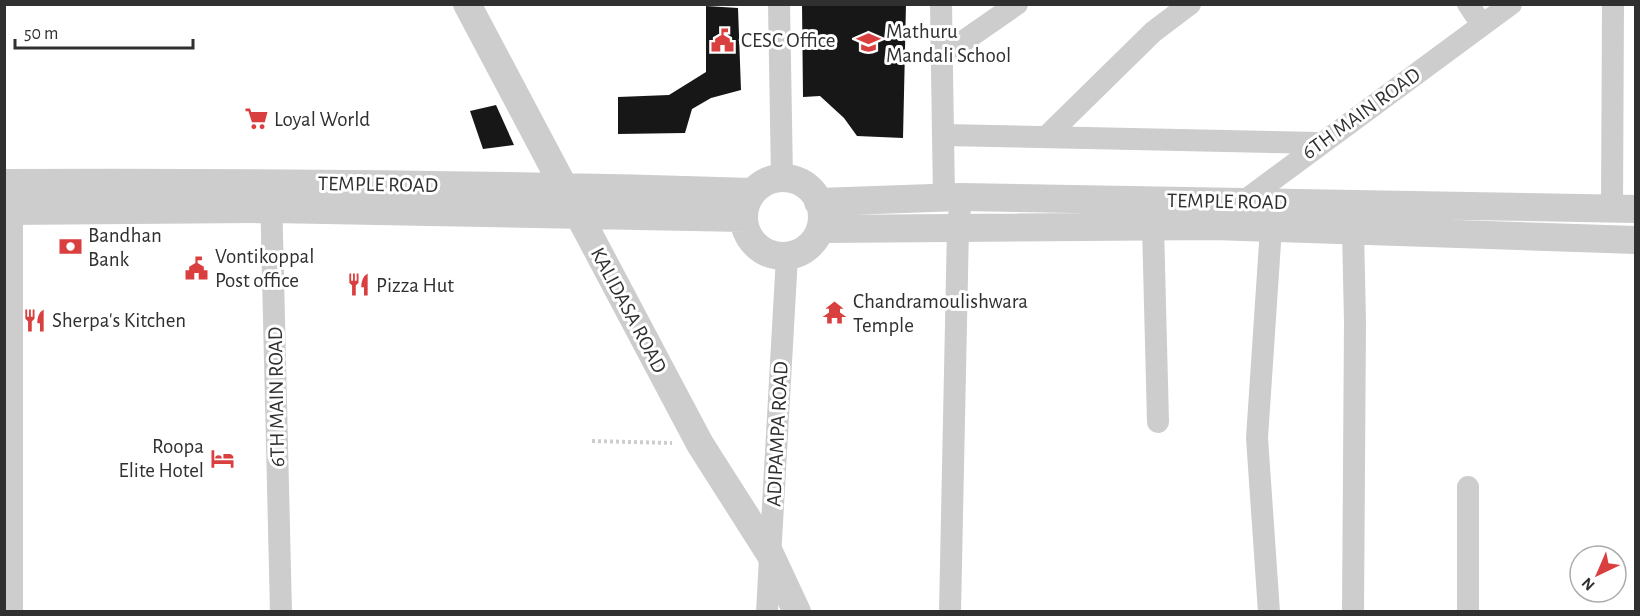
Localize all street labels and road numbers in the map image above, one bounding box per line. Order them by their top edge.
street label: 6TH MAIN ROAD [1298,64,1424,163]
street label: TEMPLE ROAD [318,173,438,196]
street label: TEMPLE ROAD [1167,190,1287,213]
street label: KALIDASA ROAD [587,244,670,377]
street label: 6TH MAIN ROAD [265,327,288,467]
street label: ADIPAMPA ROAD [763,361,792,507]

